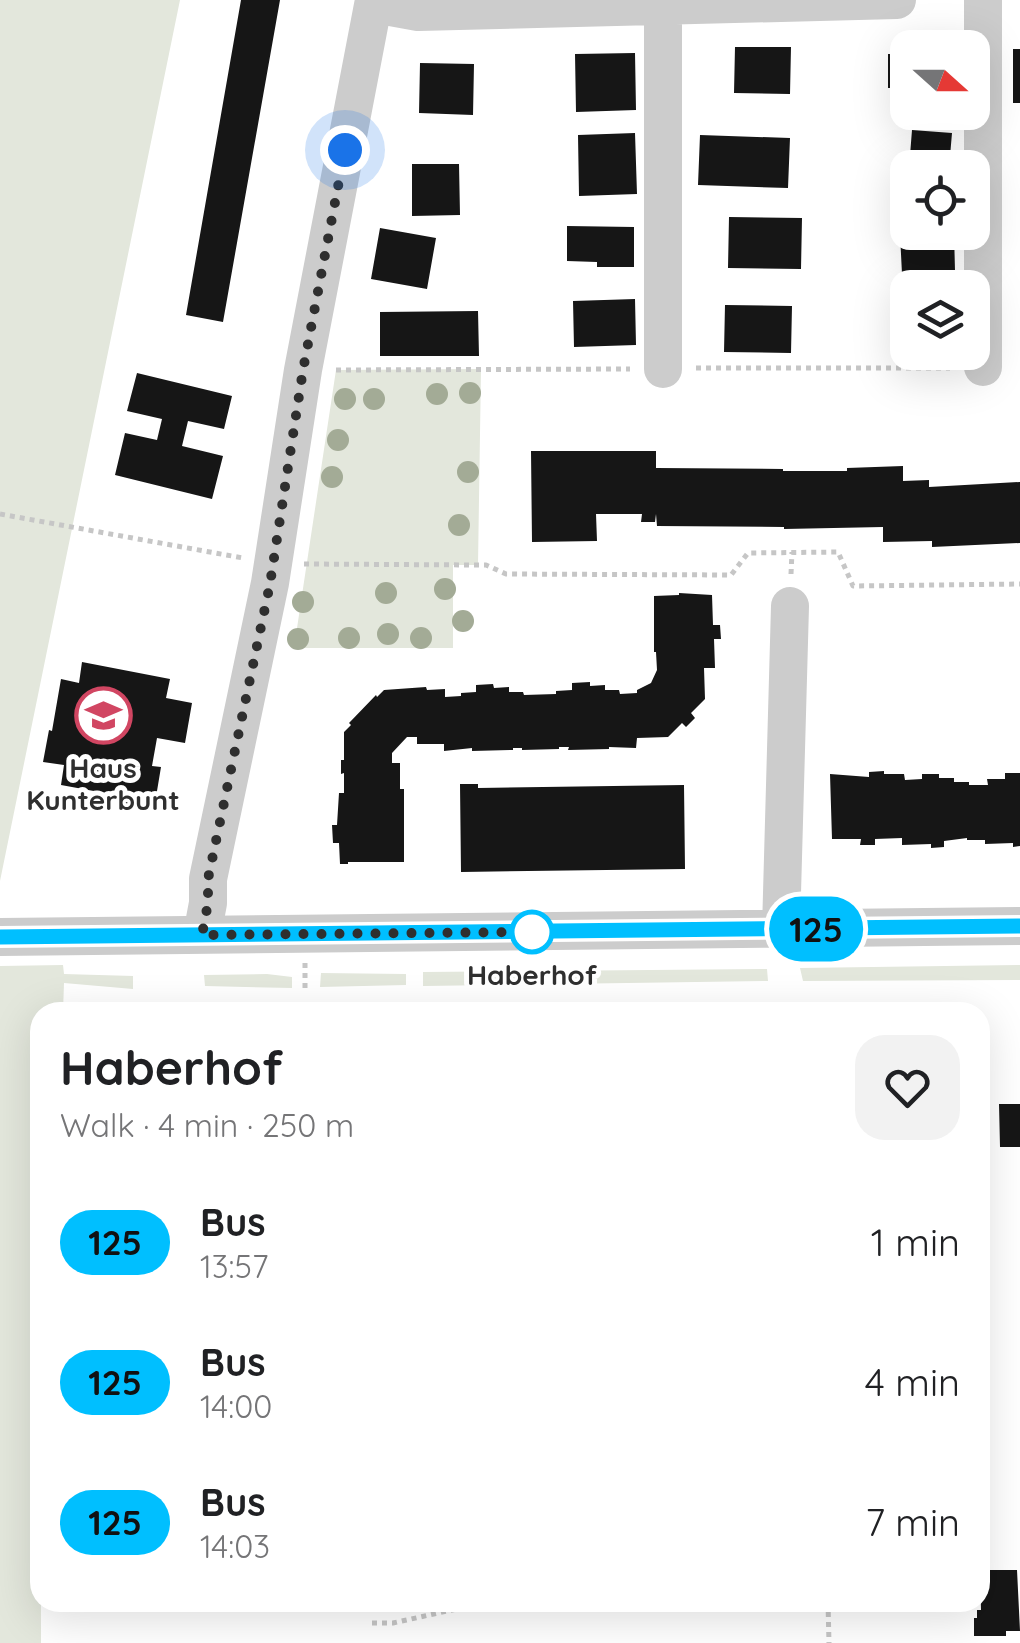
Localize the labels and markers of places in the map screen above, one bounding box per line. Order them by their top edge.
school or university icon: Haus Kunterbunt [73,686,133,746]
place label: Haus Kunterbunt [26,750,180,817]
marker: Haberhof [511,911,553,953]
place label: Haberhof [467,957,598,992]

